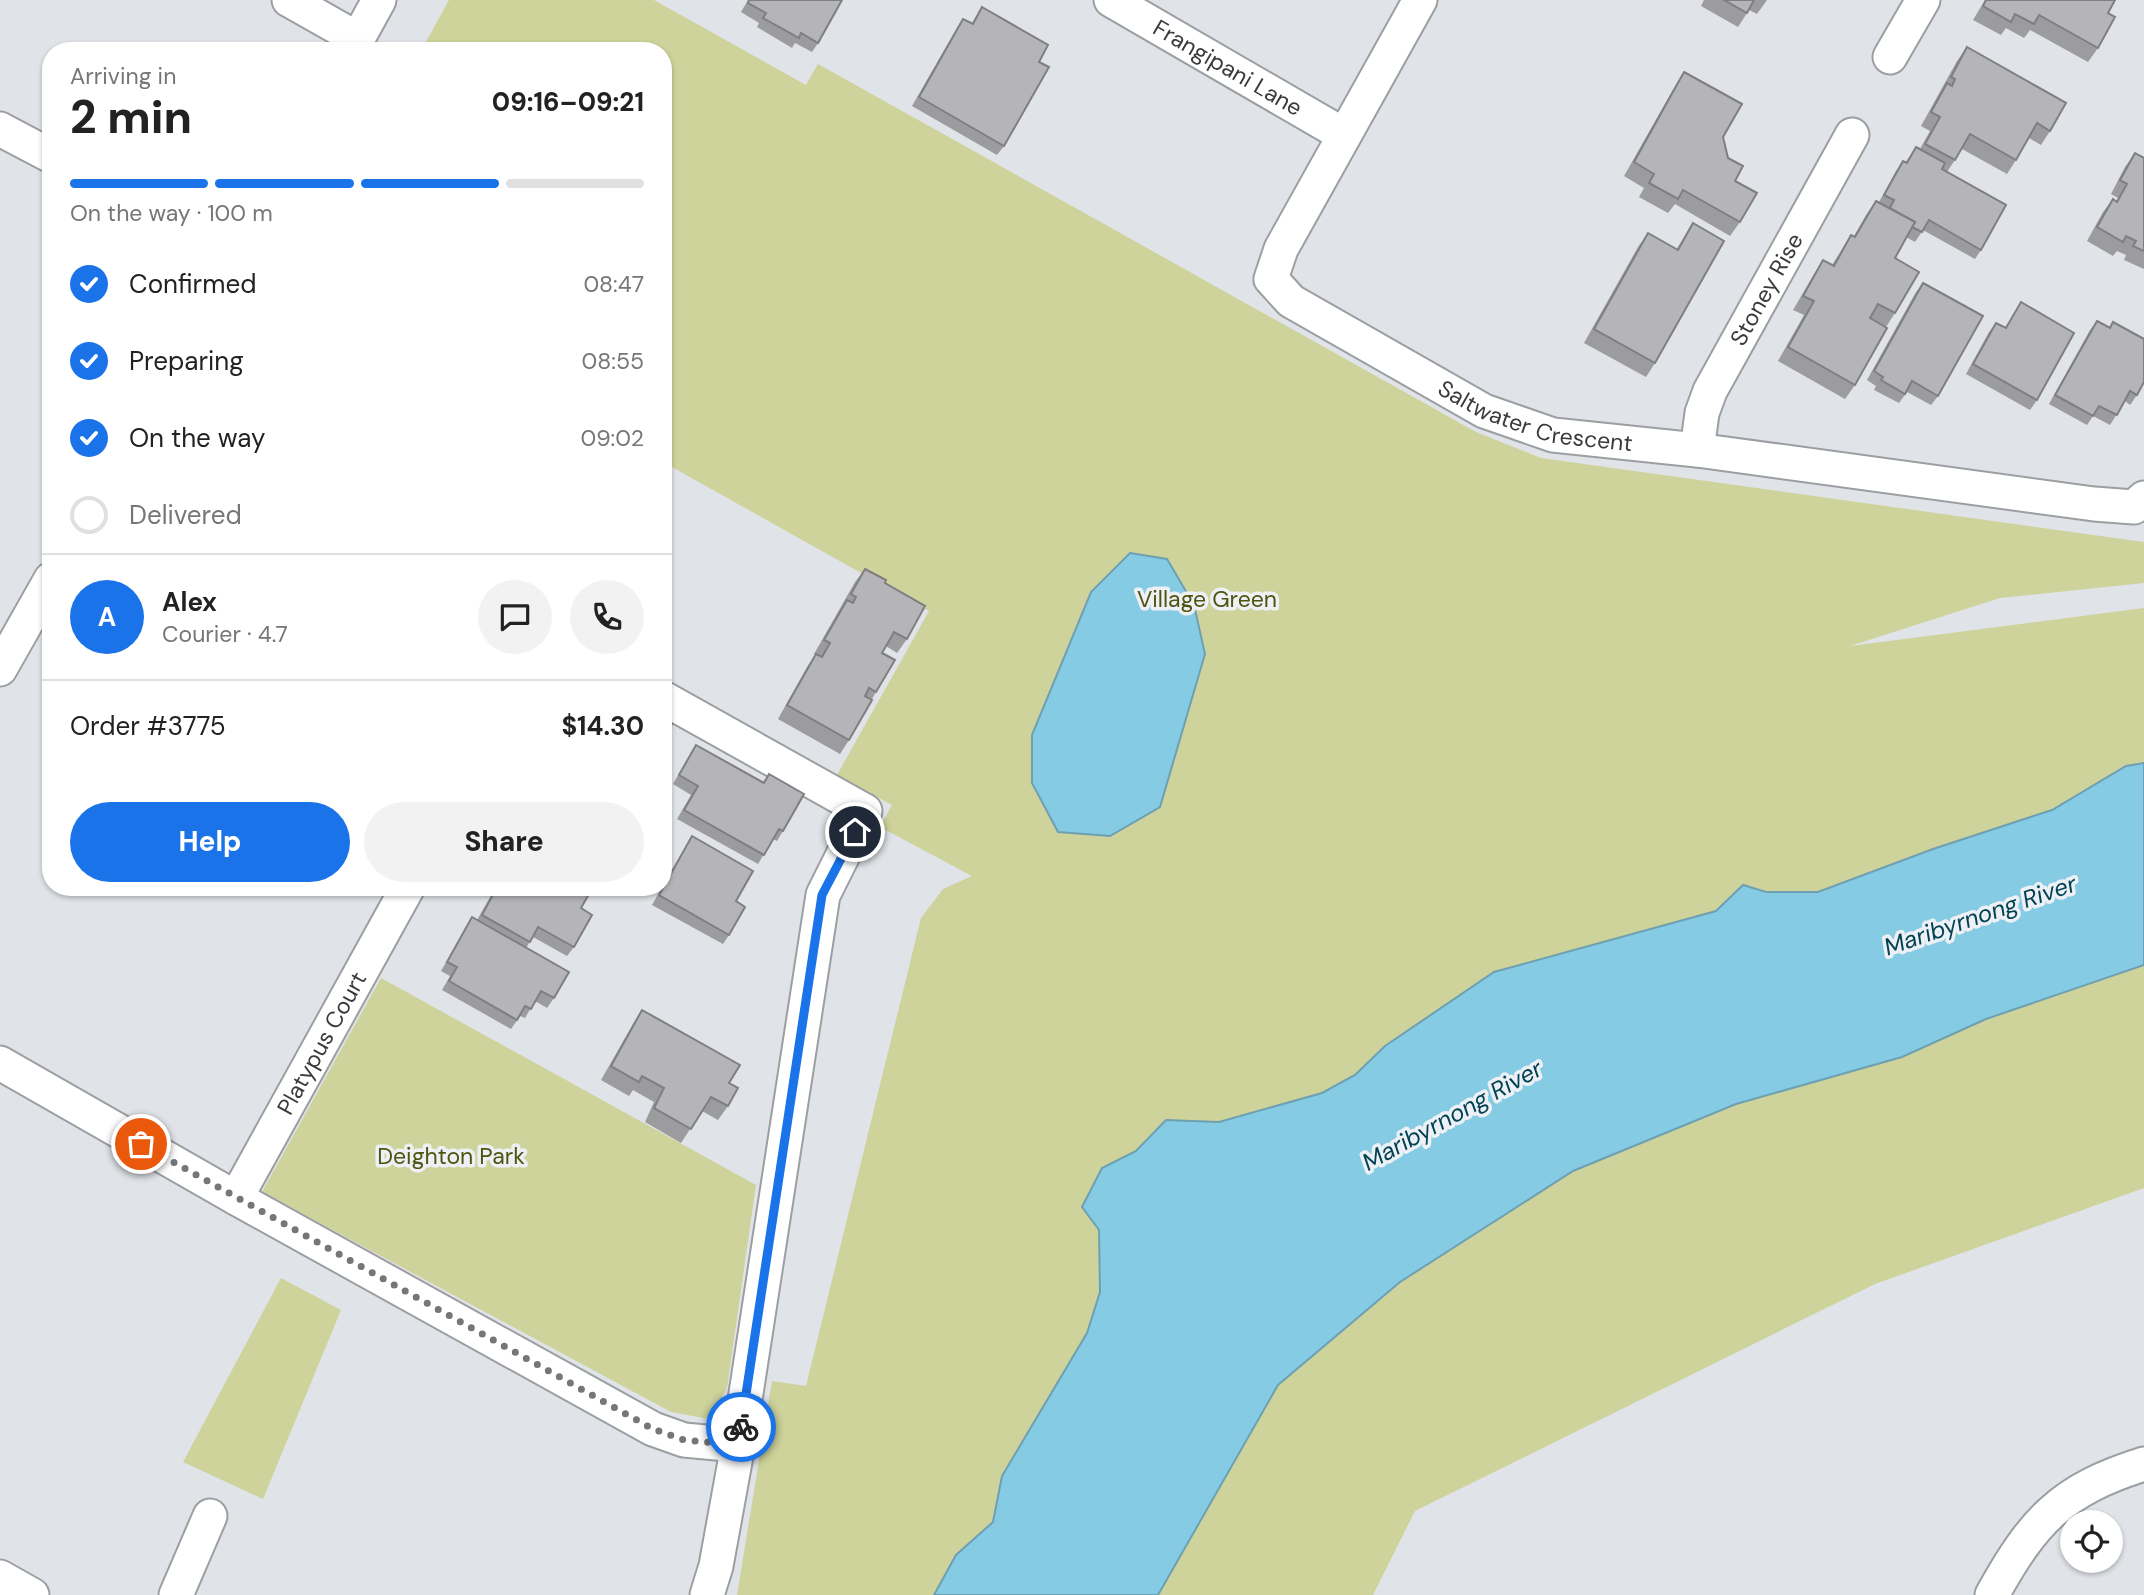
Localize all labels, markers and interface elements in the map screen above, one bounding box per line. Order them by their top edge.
street label: Frangipani Lane [1148,13,1308,123]
text: Arriving in [70,61,176,91]
text: 09:16–09:21 [492,85,644,119]
text: 2 min [70,87,192,147]
text: On the way · 100 m [70,198,273,228]
street label: Stoney Rise [1723,228,1810,351]
icon: check [70,265,108,303]
text: Confirmed [129,267,256,301]
text: 08:47 [583,269,644,299]
icon: check [70,342,108,380]
text: Preparing [129,344,244,378]
text: 08:55 [582,346,644,376]
street label: Saltwater Crescent [1433,373,1634,458]
icon: check [70,419,108,457]
text: On the way [129,421,265,455]
text: 09:02 [580,423,644,453]
text: Delivered [129,498,242,532]
button: chat [478,580,552,654]
button: phone [570,580,644,654]
park label: Village Green [1137,584,1277,614]
text: Alex [162,585,217,619]
text: A [98,600,116,634]
text: Courier · 4.7 [162,619,288,649]
text: Order #3775 [70,709,226,743]
text: $14.30 [561,709,644,743]
button: Help [70,802,350,882]
button: Share [364,802,644,882]
pin [825,802,885,862]
icon: home [836,813,874,851]
water label: Maribyrnong River [1880,867,2081,962]
street label: Platypus Court [270,966,373,1120]
water label: Maribyrnong River [1356,1052,1549,1177]
pin [111,1114,171,1174]
icon: bag [122,1125,160,1163]
park label: Deighton Park [377,1141,525,1171]
courier [706,1392,776,1462]
icon: bike [722,1408,760,1446]
map controls [2060,1510,2123,1573]
button: locate [2060,1510,2123,1573]

